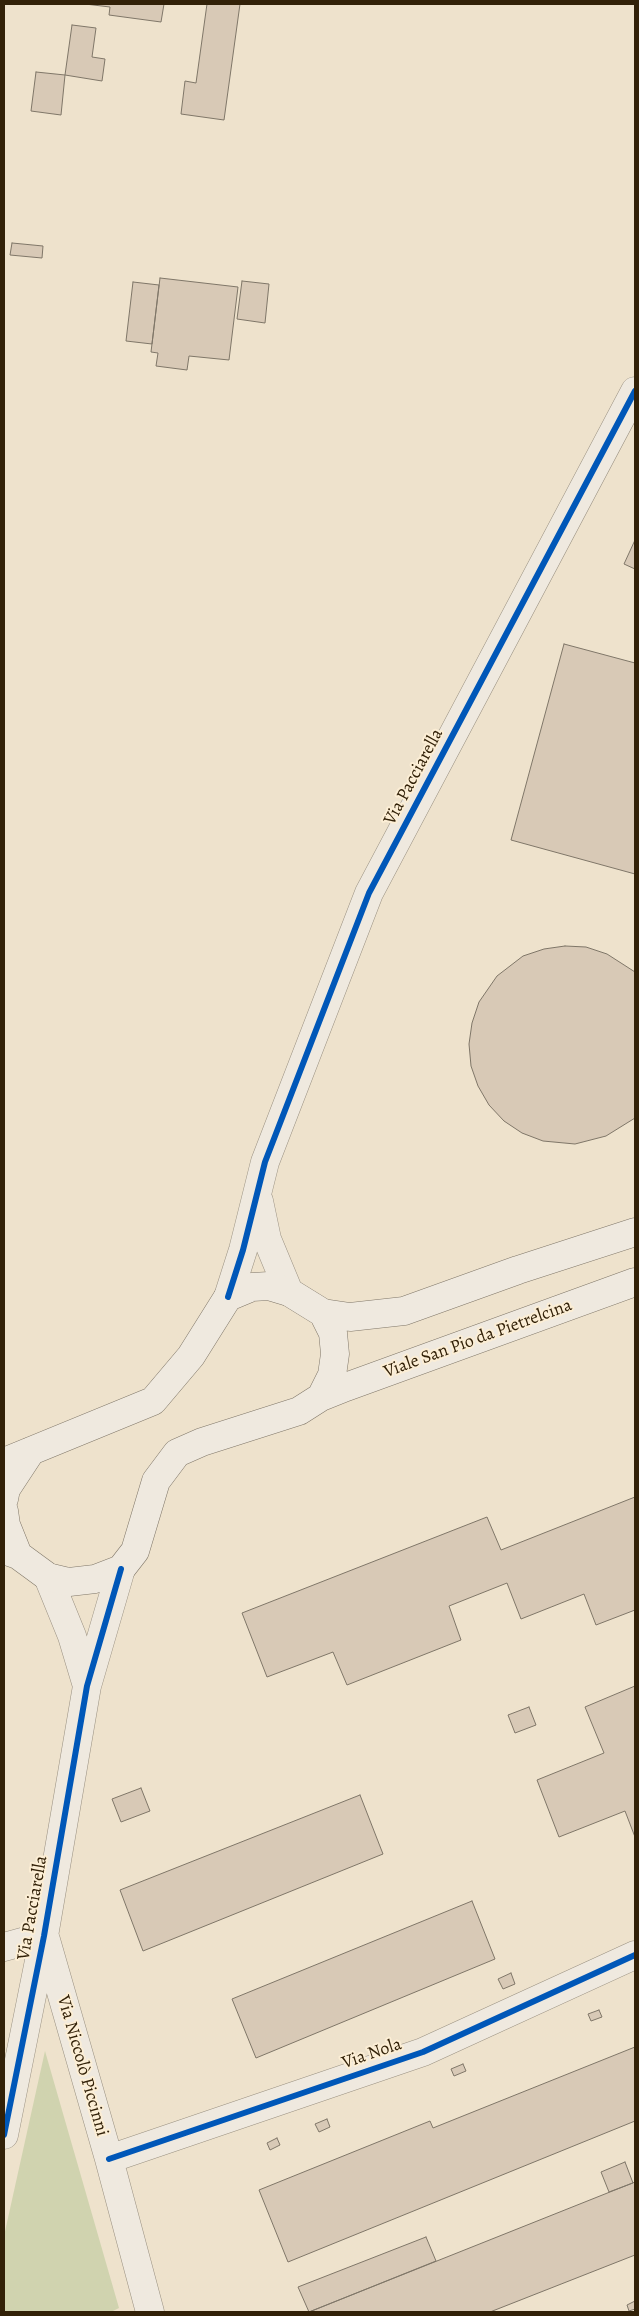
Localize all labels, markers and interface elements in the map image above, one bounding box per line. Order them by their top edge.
street label: Via Pacciarella [380,725,448,829]
street label: Viale San Pio da Pietrelcina [381,1295,575,1383]
street label: Via Pacciarella [13,1854,53,1962]
street label: Via Niccolò Piccinni [52,1993,112,2139]
street label: Via Nola [339,2034,405,2074]

